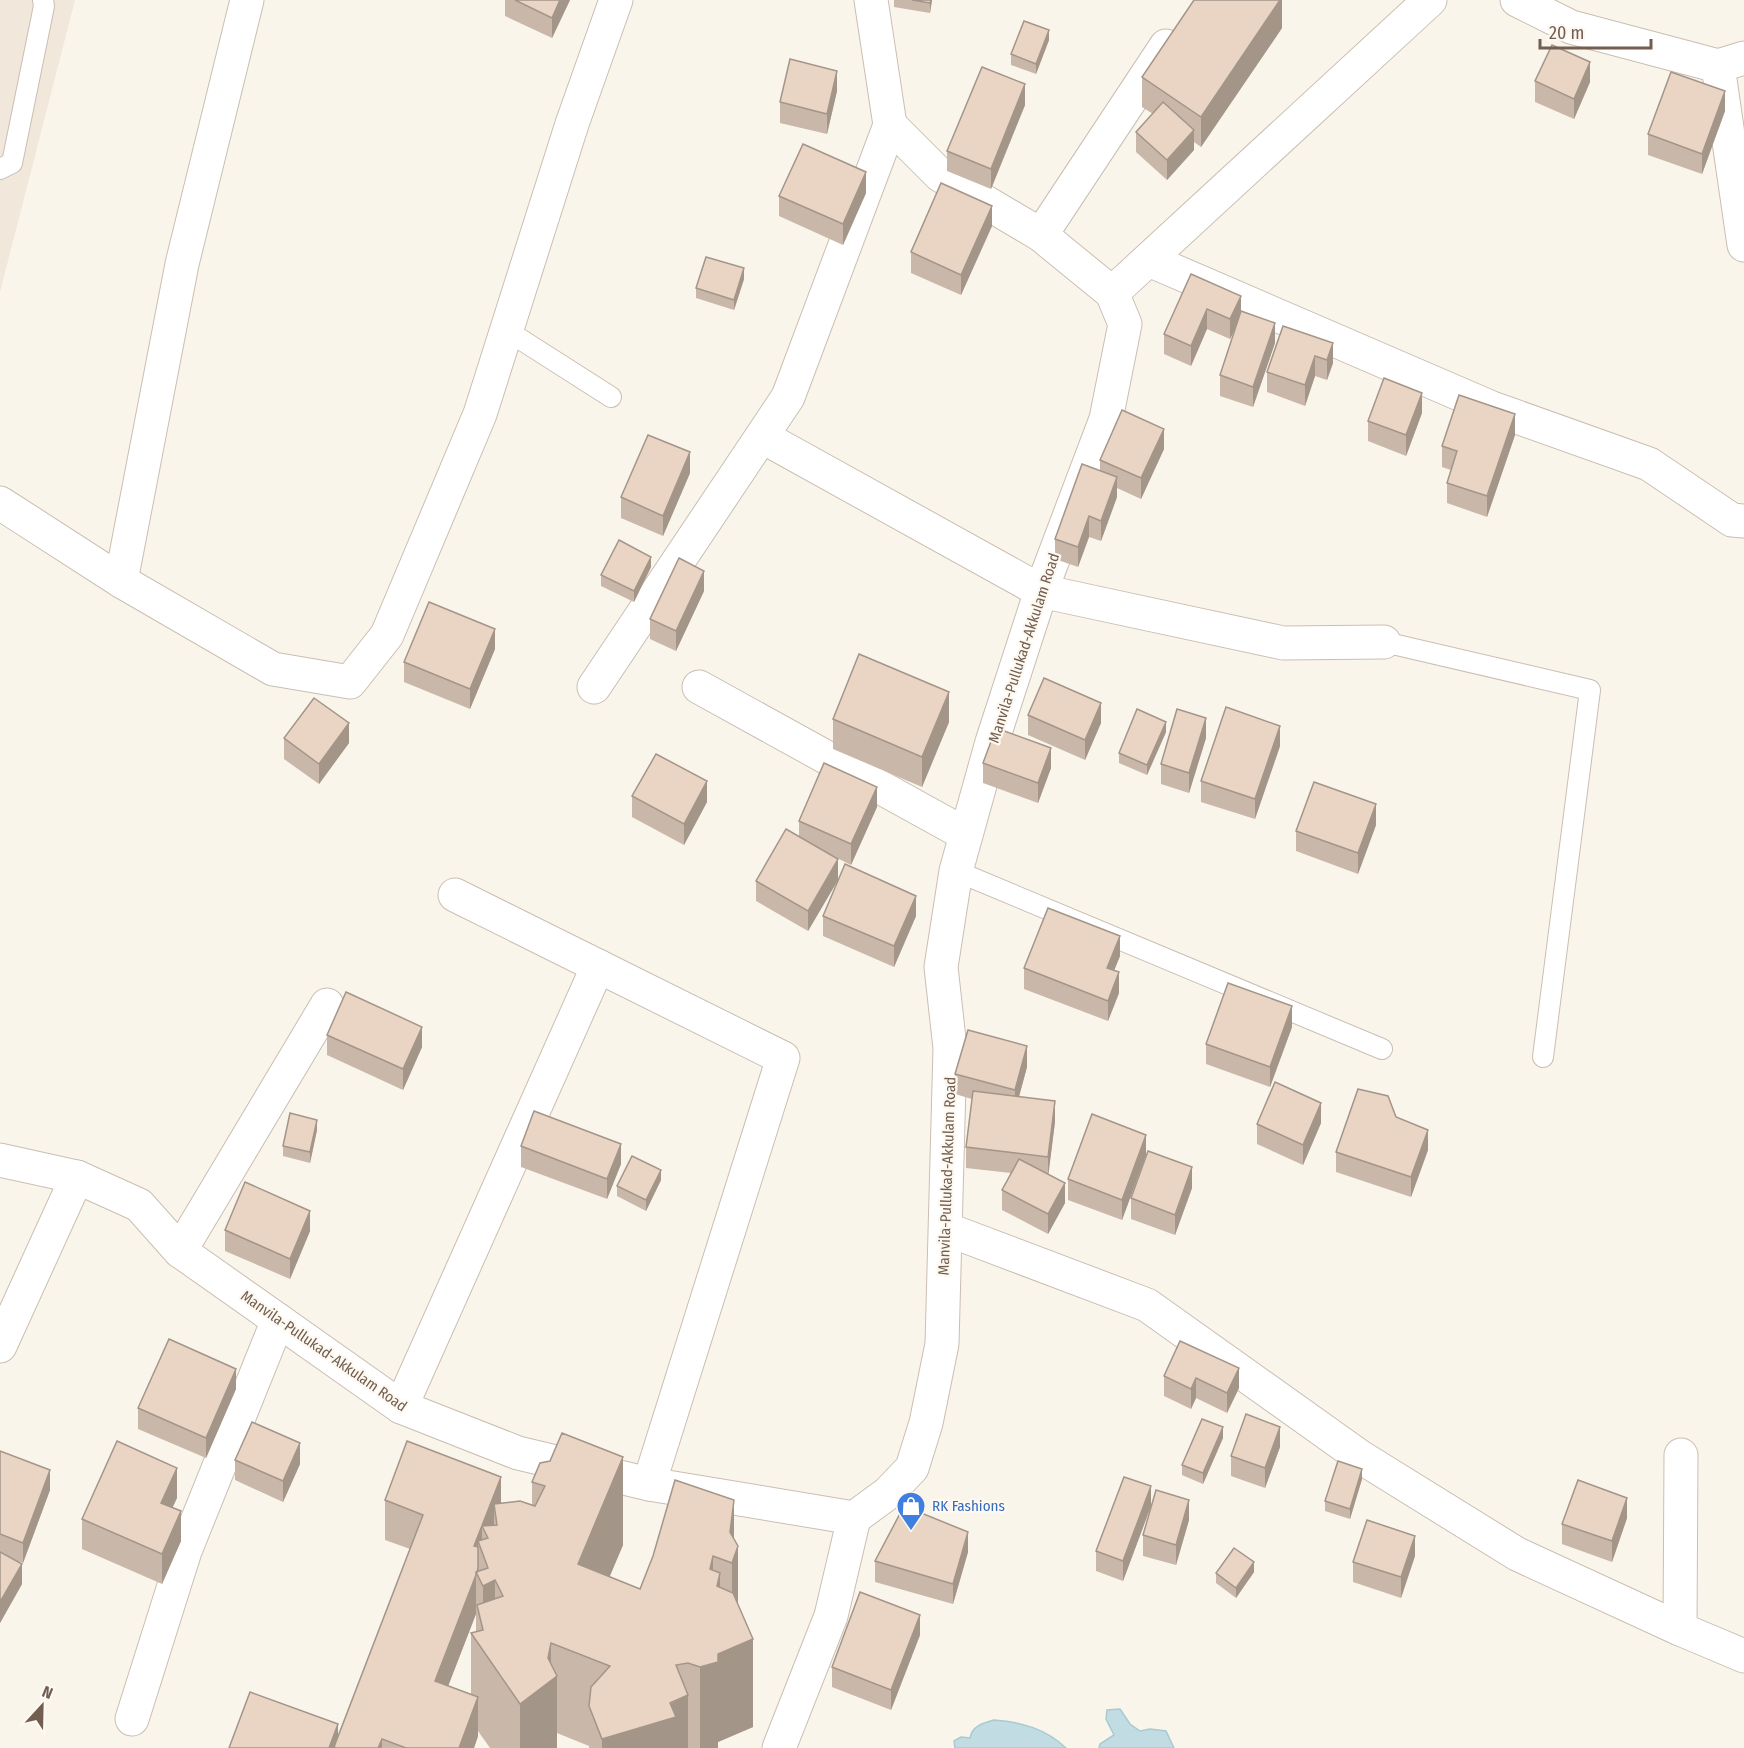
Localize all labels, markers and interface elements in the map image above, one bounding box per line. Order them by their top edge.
scale bar [1540,12,1651,50]
text: 20 m [1549,22,1584,44]
street label: Manvila-Pullukad-Akkulam Road [985,551,1063,745]
street label: Manvila-Pullukad-Akkulam Road [935,1076,959,1276]
street label: Manvila-Pullukad-Akkulam Road [238,1287,410,1415]
shop icon: RK Fashions [895,1490,927,1532]
place label: RK Fashions [932,1497,1005,1515]
north arrow [12,1676,72,1736]
text: N [39,1682,55,1703]

